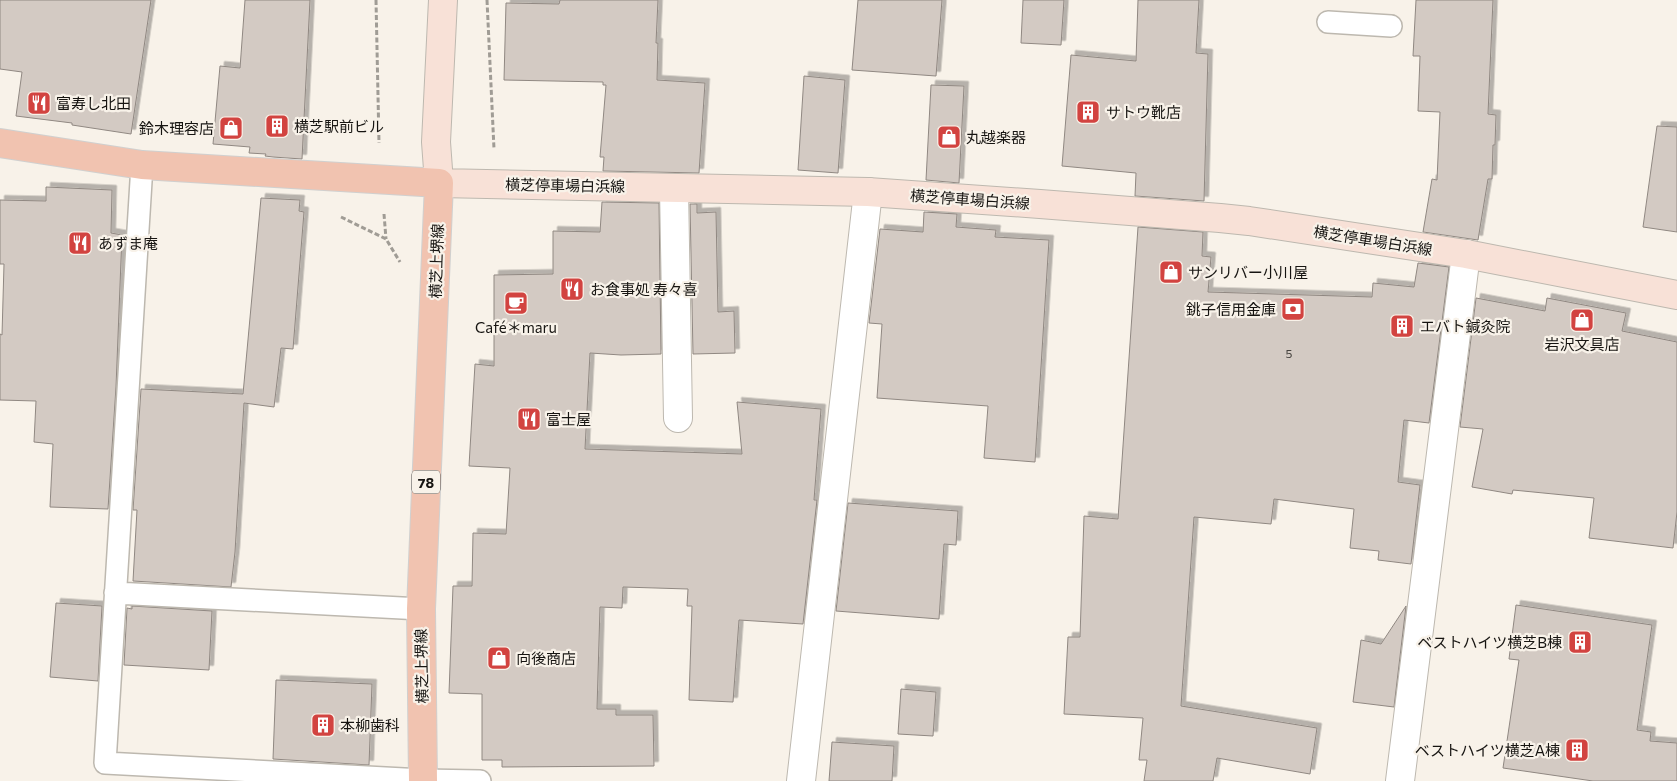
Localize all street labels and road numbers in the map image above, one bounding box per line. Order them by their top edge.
street label: 横芝停車場白浜線 [505,175,625,195]
street label: 横芝停車場白浜線 [910,186,1030,212]
street label: 横芝停車場白浜線 [1312,222,1434,258]
street label: 横芝上堺線 [426,223,446,299]
road number: 78 [412,471,440,494]
street label: 横芝上堺線 [411,628,431,704]

